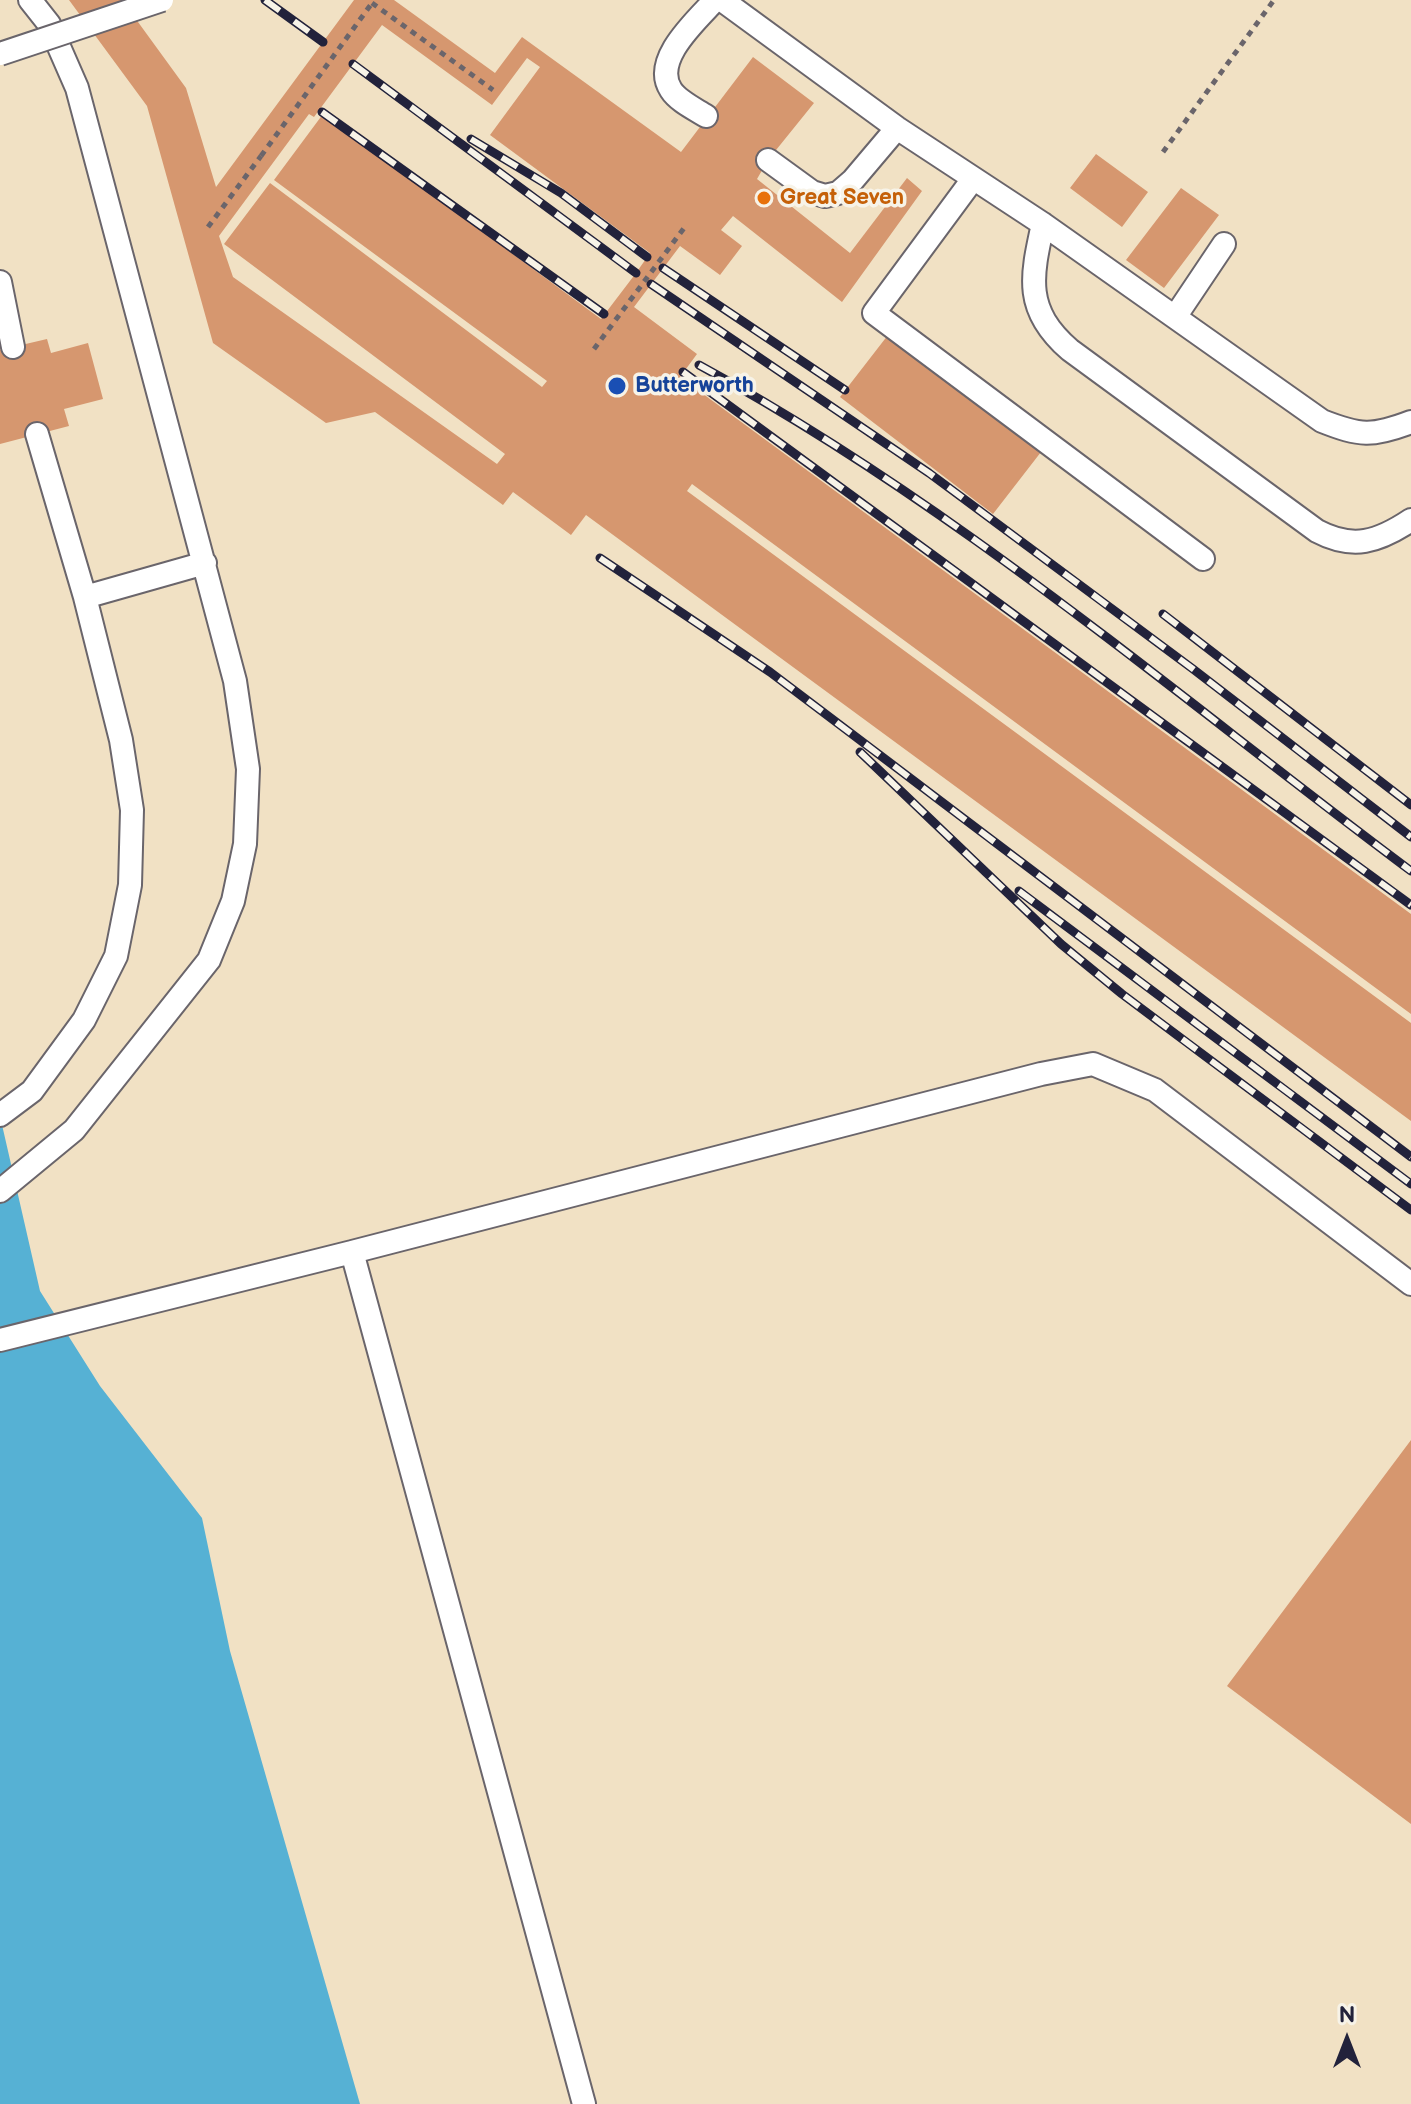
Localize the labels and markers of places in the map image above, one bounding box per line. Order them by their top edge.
place label: Great Seven [780,185,904,211]
marker: Great Seven [755,189,773,207]
place label: Butterworth [635,373,754,399]
marker: Butterworth [606,375,628,397]

